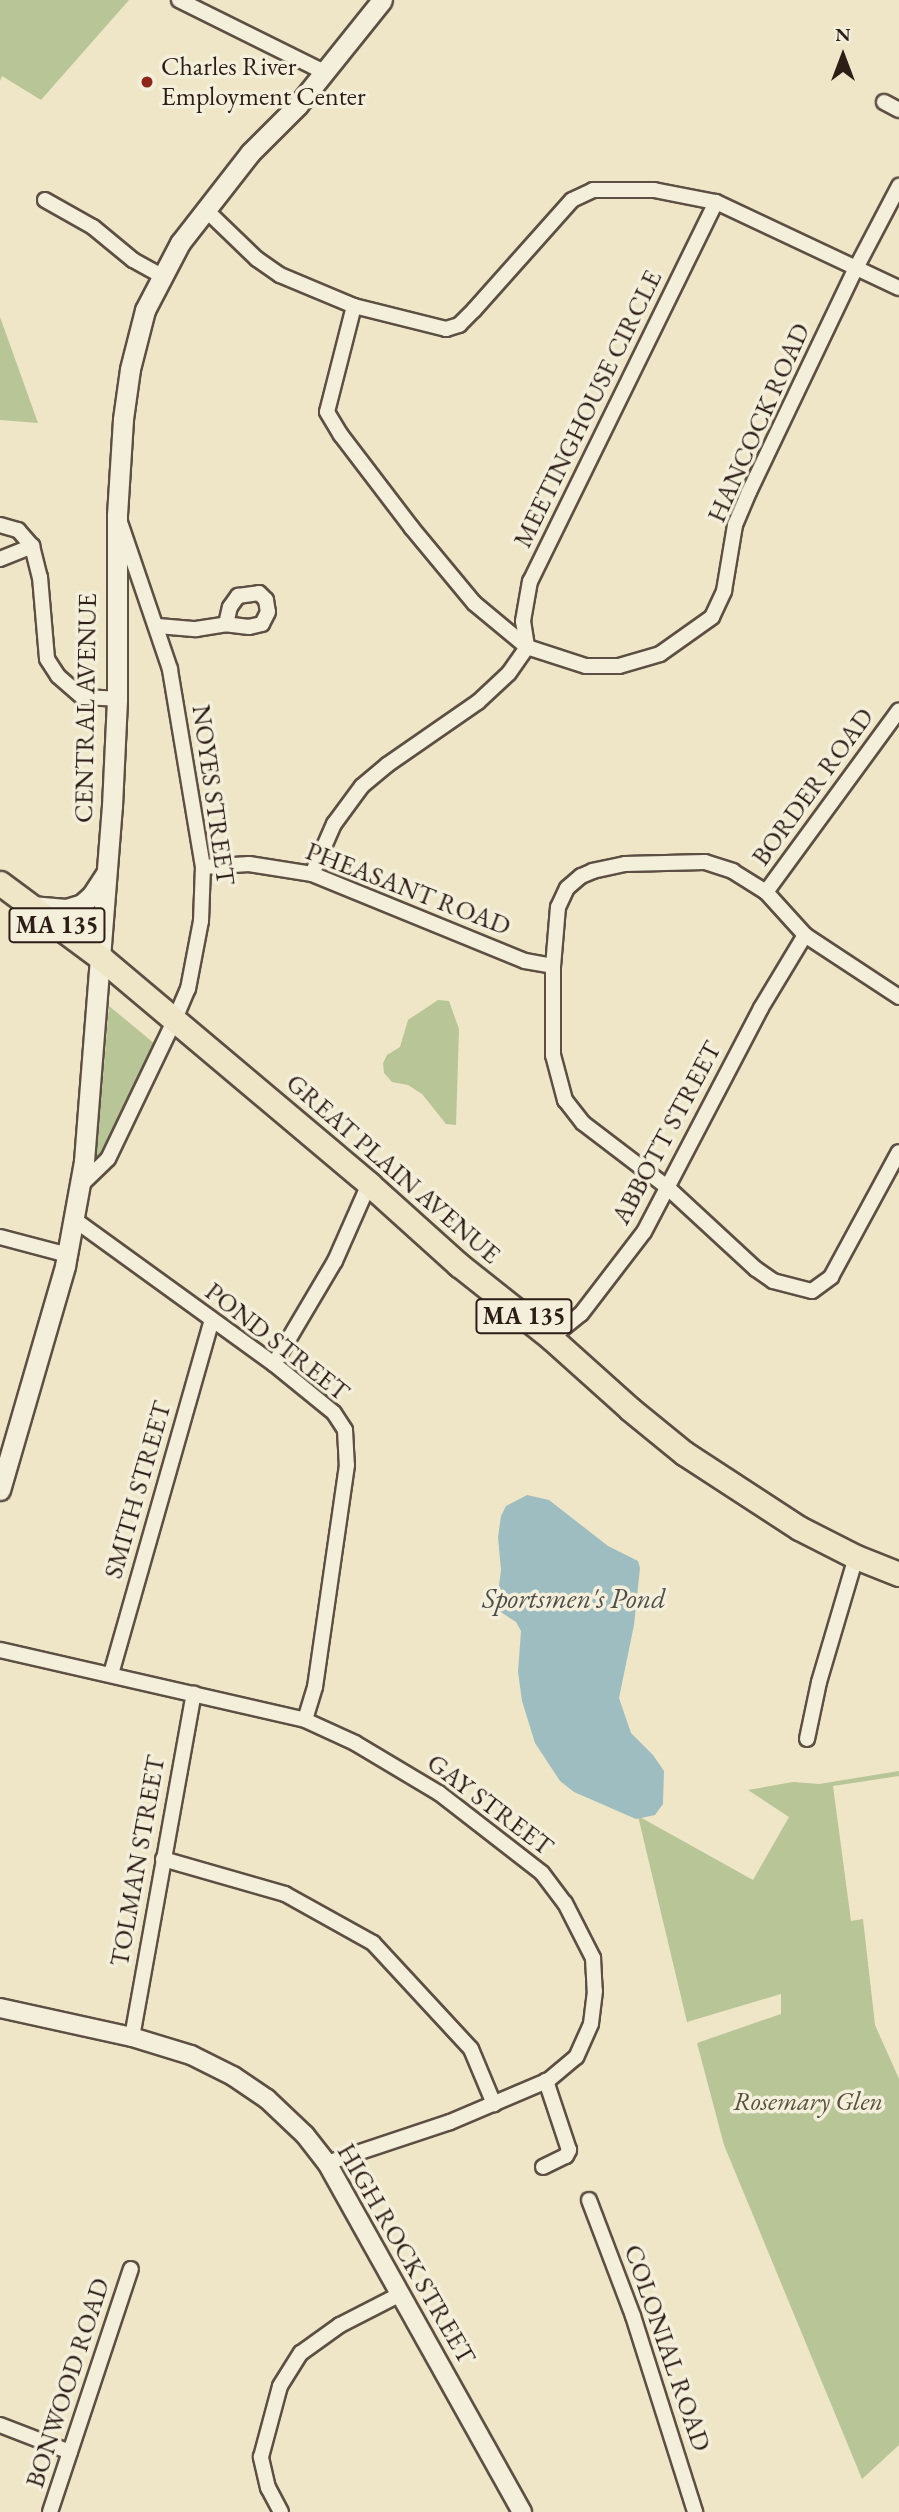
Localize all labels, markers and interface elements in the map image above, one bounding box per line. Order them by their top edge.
north arrow [808,21,878,91]
text: N [835,22,851,47]
place label: Charles River Employment Center [161,51,366,112]
marker: Charles River Employment Center [139,74,155,90]
street label: MEETINGHOUSE CIRCLE [507,265,669,553]
street label: HANCOCK ROAD [701,319,817,527]
street label: CENTRAL AVENUE [68,593,104,823]
street label: BORDER ROAD [745,702,881,872]
street label: NOYES STREET [185,703,241,887]
street label: PHEASANT ROAD [301,836,515,942]
road number: MA 135 [8,904,106,945]
street label: ABBOTT STREET [606,1036,728,1230]
street label: GREAT PLAIN AVENUE [280,1068,506,1270]
street label: POND STREET [199,1276,355,1408]
road number: MA 135 [475,1296,573,1336]
street label: SMITH STREET [98,1398,178,1582]
water label: Sportsmen's Pond [482,1581,666,1615]
street label: GAY STREET [421,1747,559,1863]
street label: TOLMAN STREET [104,1753,172,1969]
park label: Rosemary Glen [733,2086,883,2118]
street label: HIGH ROCK STREET [330,2138,482,2370]
street label: COLONIAL ROAD [617,2241,717,2455]
street label: BONWOOD ROAD [19,2274,117,2492]

